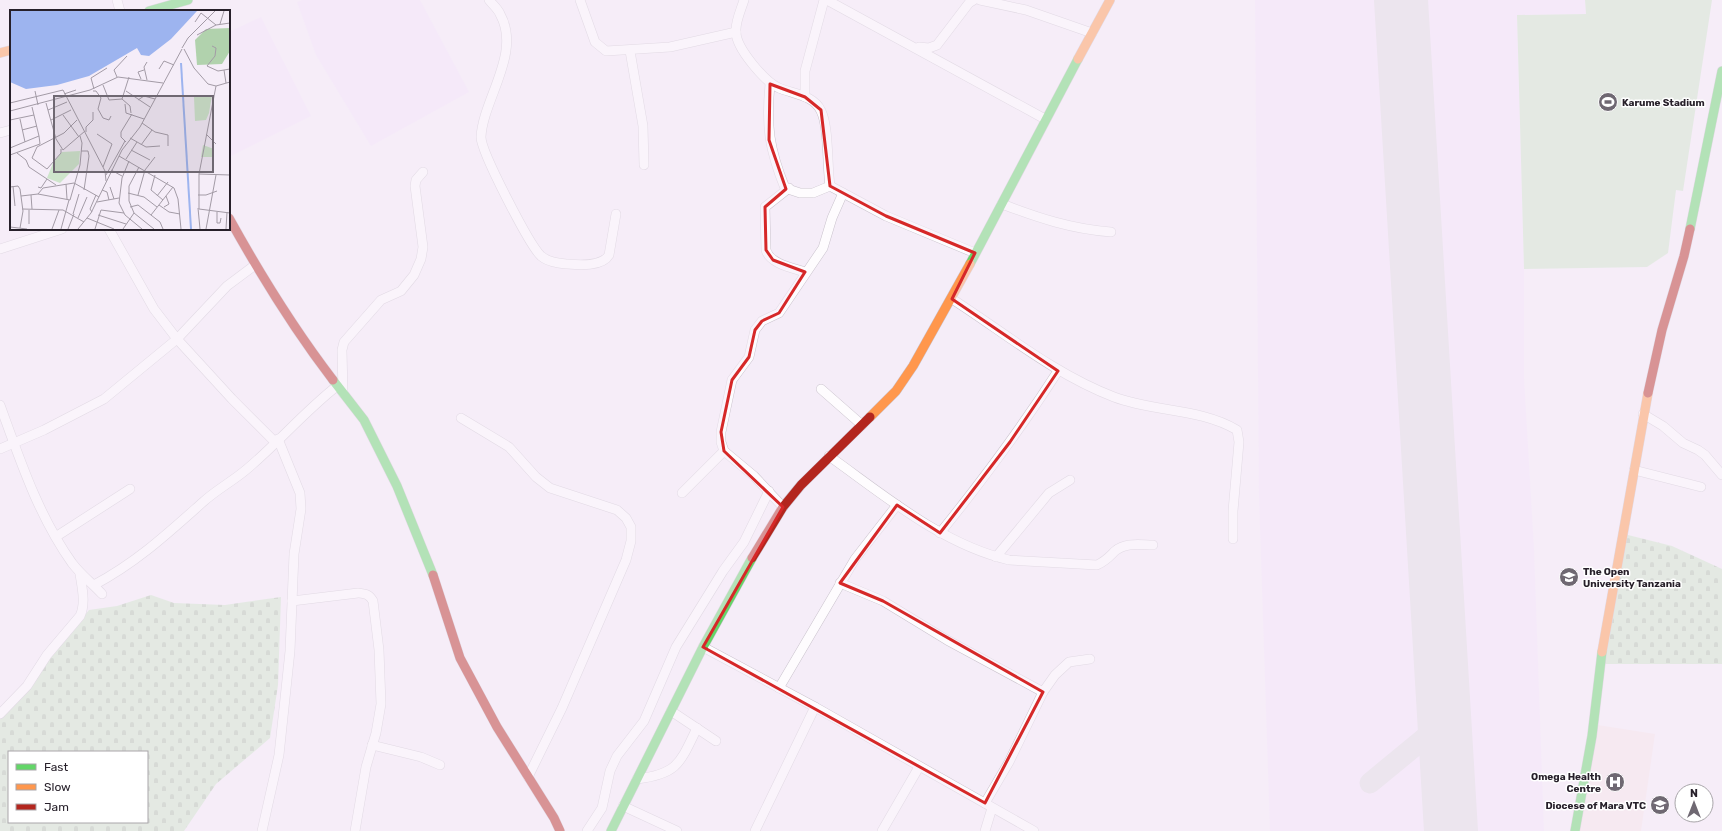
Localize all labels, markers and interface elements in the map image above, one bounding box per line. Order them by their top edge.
inset map [10,10,230,230]
sports icon: Karume Stadium [1597,91,1619,113]
place label: Karume Stadium [1622,97,1705,109]
school or university icon: The Open University Tanzania [1558,566,1580,588]
place label: The Open University Tanzania [1583,566,1681,590]
legend [8,751,148,823]
text: Fast [44,760,68,774]
place label: Omega Health Centre [1531,771,1601,795]
hospital icon: Omega Health Centre [1604,771,1626,793]
text: Slow [44,780,71,794]
north arrow [1674,783,1714,823]
text: N [1690,787,1698,800]
school or university icon: Diocese of Mara VTC [1649,794,1671,816]
text: Jam [44,800,69,814]
place label: Diocese of Mara VTC [1545,800,1646,812]

